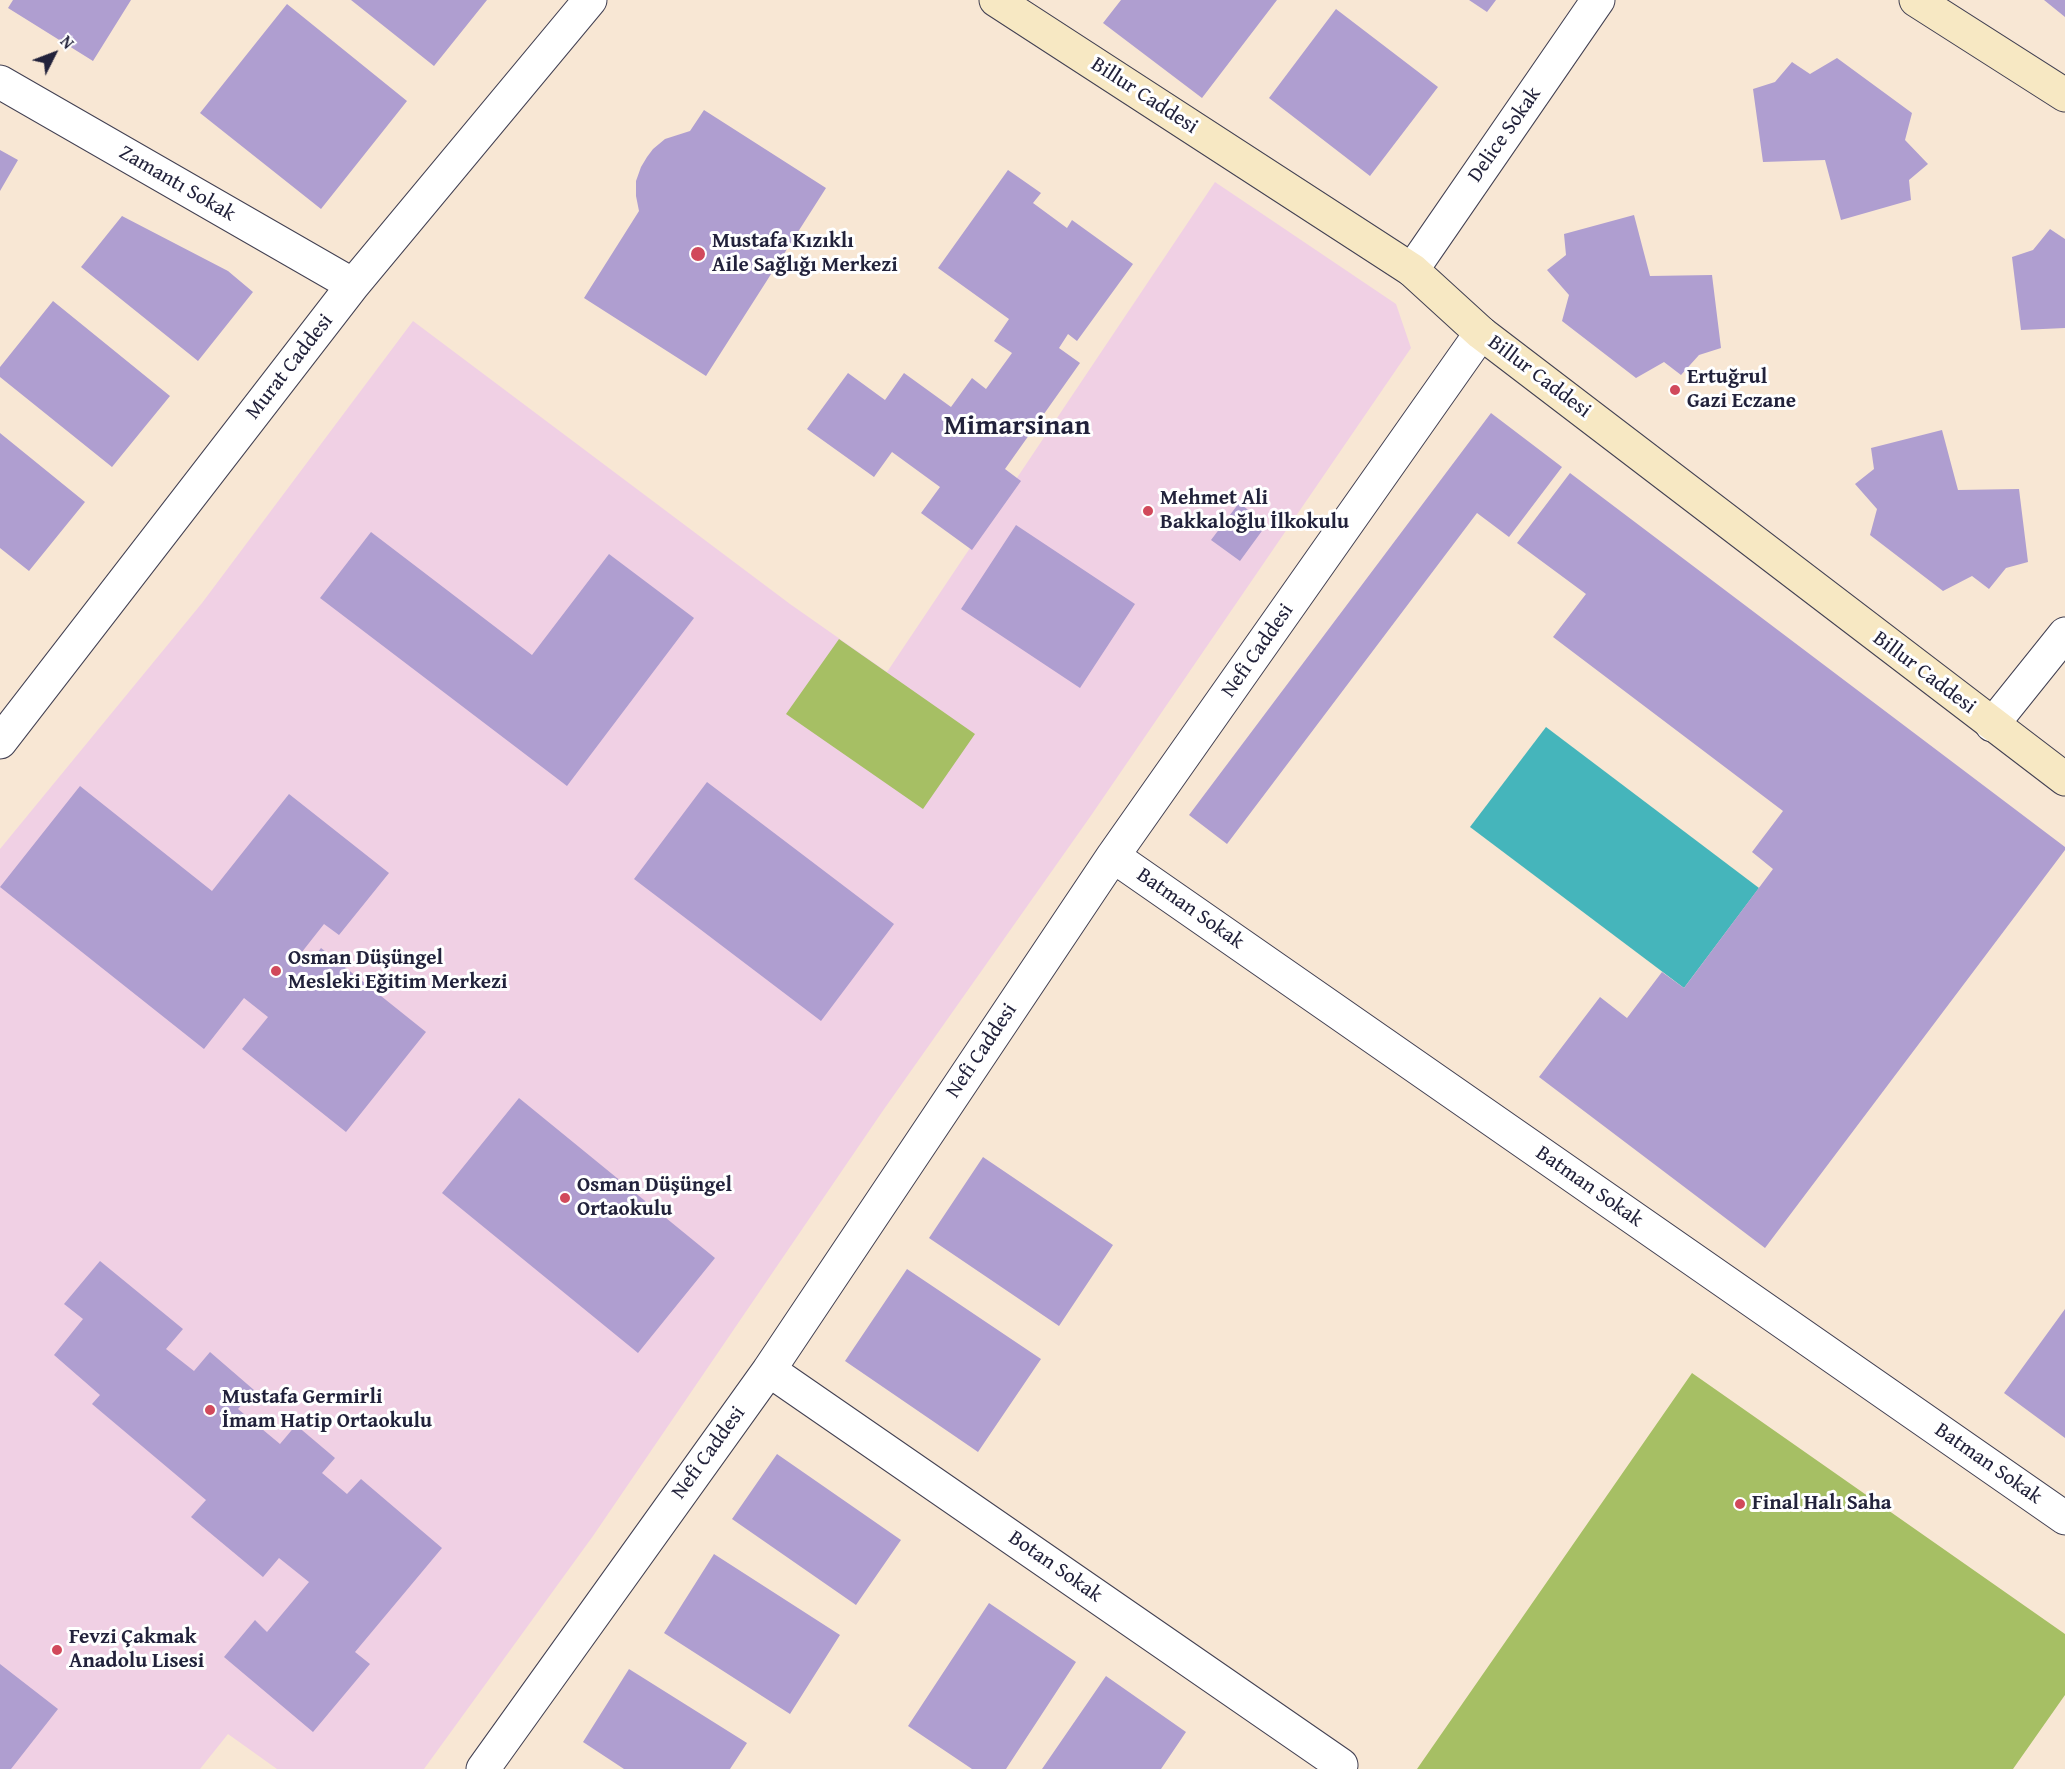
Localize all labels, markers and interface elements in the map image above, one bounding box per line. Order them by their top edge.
north arrow [24,24,84,84]
text: N [55,30,80,54]
street label: Billur Caddesi [1086,52,1202,140]
street label: Delice Sokak [1463,83,1547,187]
street label: Zamantı Sokak [114,141,240,227]
place label: Mustafa Kızıklı Aile Sağlığı Merkezi [712,229,898,279]
marker: Mustafa Kızıklı Aile Sağlığı Merkezi [689,245,707,263]
street label: Murat Caddesi [241,309,339,425]
street label: Billur Caddesi [1483,330,1595,424]
place label: Ertuğrul Gazi Eczane [1687,365,1796,415]
marker: Ertuğrul Gazi Eczane [1668,383,1682,397]
district label: Mimarsinan [944,411,1090,443]
place label: Mehmet Ali Bakkaloğlu İlkokulu [1160,486,1349,536]
marker: Mehmet Ali Bakkaloğlu İlkokulu [1141,504,1155,518]
street label: Nefi Caddesi [1217,599,1299,703]
street label: Billur Caddesi [1868,626,1980,720]
street label: Batman Sokak [1132,863,1248,955]
place label: Osman Düşüngel Mesleki Eğitim Merkezi [288,946,508,996]
marker: Osman Düşüngel Mesleki Eğitim Merkezi [269,964,283,978]
street label: Nefi Caddesi [941,999,1023,1103]
street label: Batman Sokak [1531,1141,1647,1233]
place label: Osman Düşüngel Ortaokulu [577,1173,732,1223]
marker: Osman Düşüngel Ortaokulu [558,1191,572,1205]
place label: Mustafa Germirli İmam Hatip Ortaokulu [222,1385,432,1435]
street label: Nefi Caddesi [667,1402,751,1504]
marker: Mustafa Germirli İmam Hatip Ortaokulu [203,1403,217,1417]
street label: Batman Sokak [1930,1418,2046,1510]
place label: Final Halı Saha [1752,1491,1892,1517]
marker: Final Halı Saha [1733,1497,1747,1511]
street label: Botan Sokak [1003,1526,1107,1608]
place label: Fevzi Çakmak Anadolu Lisesi [69,1625,204,1675]
marker: Fevzi Çakmak Anadolu Lisesi [50,1643,64,1657]

